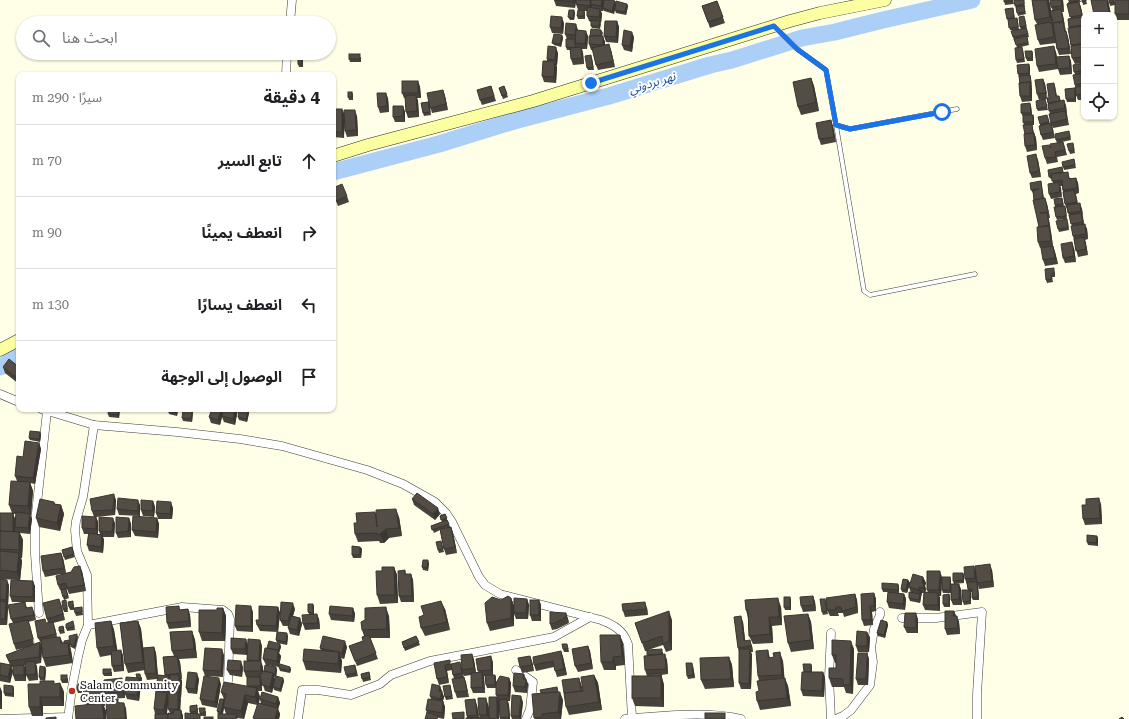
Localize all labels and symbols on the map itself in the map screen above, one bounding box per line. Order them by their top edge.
water label: نهر بردوني [627,69,679,99]
route end [582,74,600,92]
route start [933,103,951,121]
place label: Salam Community Center [80,679,178,705]
marker: Salam Community Center [67,686,77,696]

